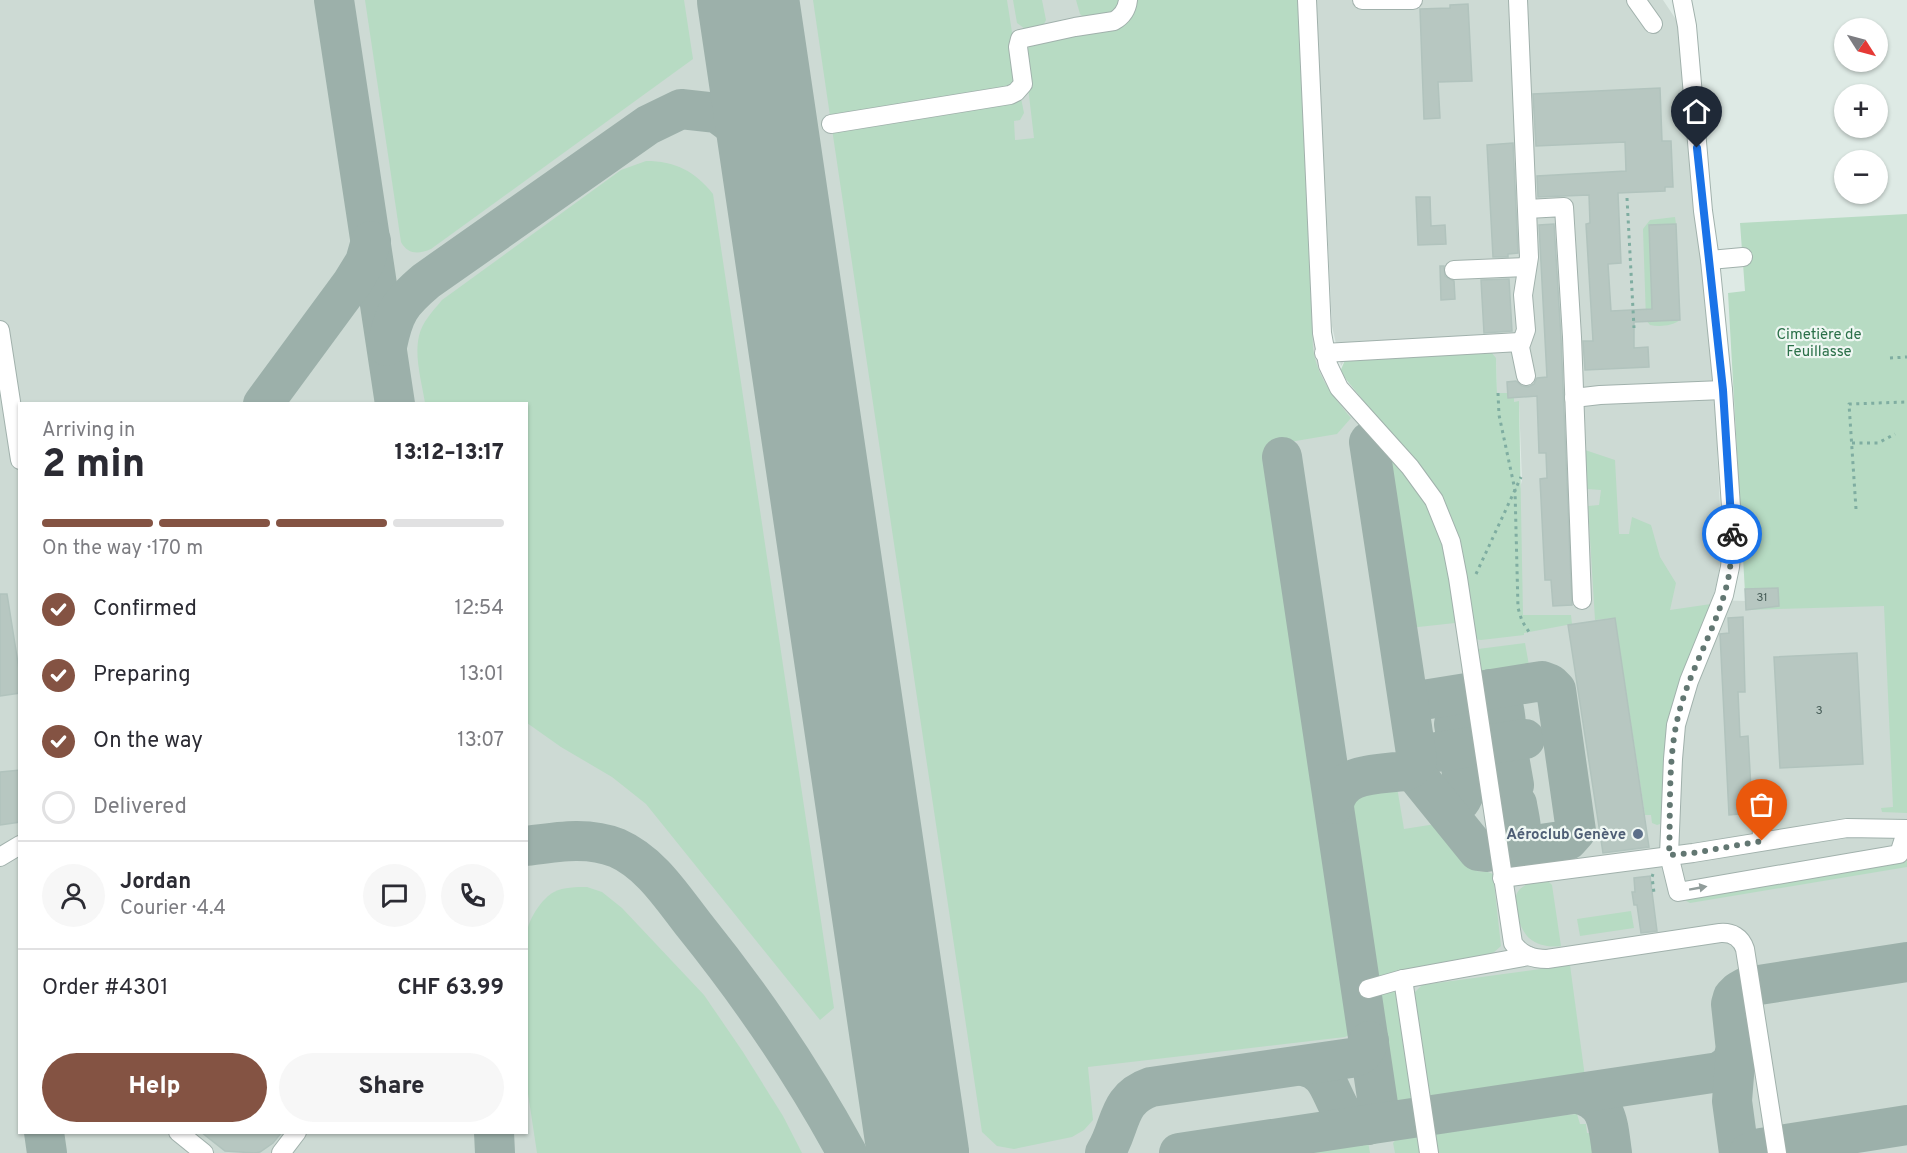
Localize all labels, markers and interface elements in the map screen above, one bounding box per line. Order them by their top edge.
north arrow [1834,18,1888,72]
map controls [1834,18,1888,204]
button: + [1834,84,1888,138]
pin [1671,86,1722,148]
icon: home [1680,95,1713,128]
button: − [1834,150,1888,204]
park label: Cimetière de Feuillasse [1776,326,1862,362]
text: Arriving in [42,418,135,444]
text: 13:12–13:17 [394,440,504,467]
text: 2 min [42,442,145,491]
courier [1702,504,1762,564]
icon: bike [1716,518,1749,551]
text: On the way · 170 m [42,536,203,562]
house number: 31 [1756,590,1768,606]
icon: check [42,593,75,626]
text: Confirmed [93,596,197,623]
text: 12:54 [455,596,504,622]
icon: check [42,659,75,692]
text: Preparing [93,662,191,689]
text: 13:01 [460,662,504,688]
house number: 3 [1815,703,1823,719]
icon: check [42,725,75,758]
text: On the way [93,728,203,755]
text: 13:07 [457,728,504,754]
pin [1736,779,1787,841]
icon: bag [1745,788,1778,821]
text: Delivered [93,794,187,821]
place label: Aéroclub Genève [1506,826,1626,845]
marker: Aéroclub Genève [1631,827,1645,841]
button: person [42,864,105,927]
button: chat [363,864,426,927]
button: phone [441,864,504,927]
text: Jordan [120,869,191,896]
one-way arrow [1689,883,1708,892]
text: Courier · 4.4 [120,896,226,922]
text: Order #4301 [42,975,168,1002]
text: CHF 63.99 [398,975,504,1002]
button: Help [42,1053,267,1122]
button: Share [279,1053,504,1122]

